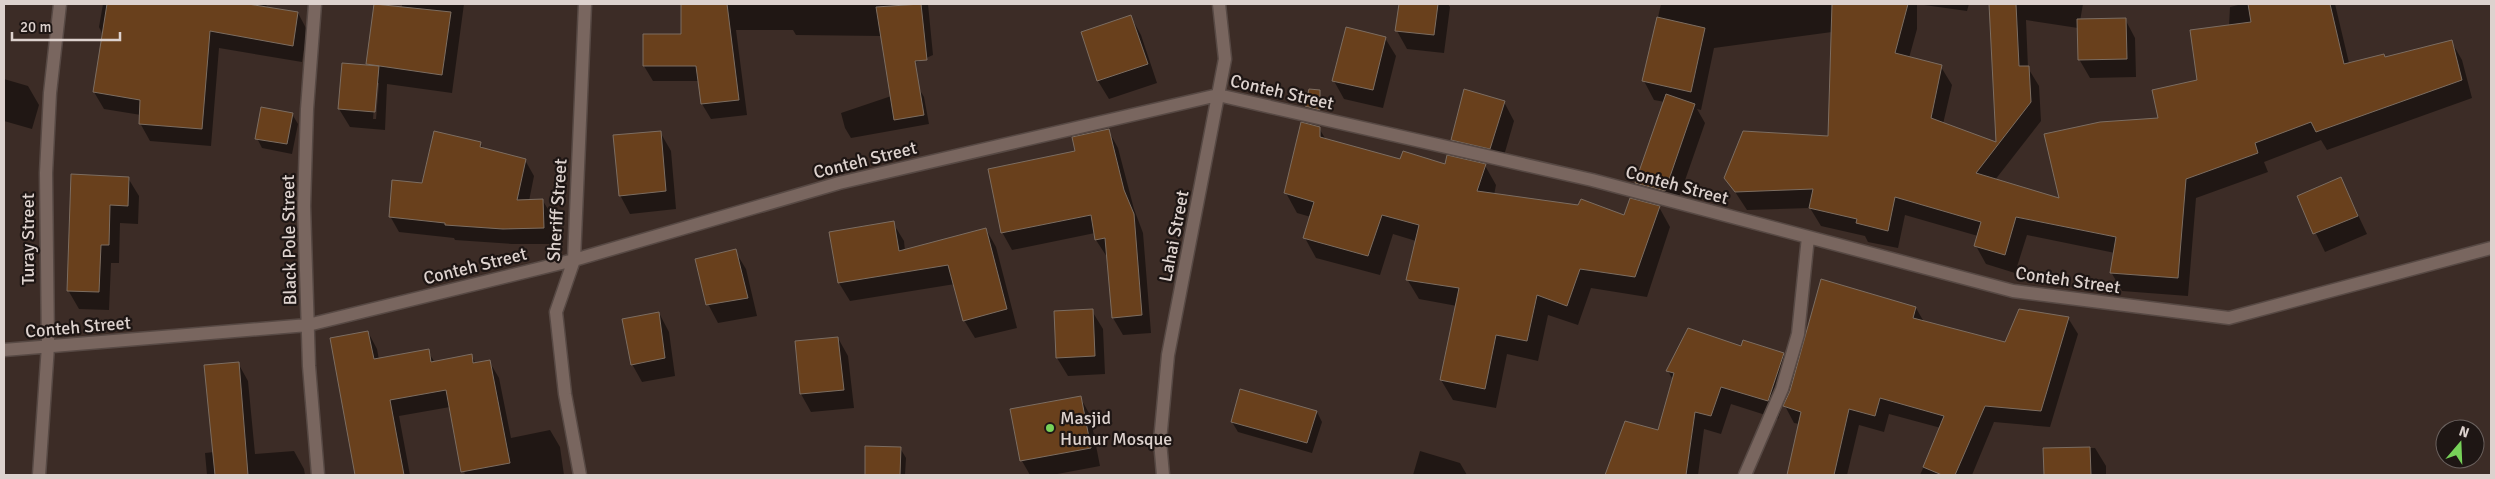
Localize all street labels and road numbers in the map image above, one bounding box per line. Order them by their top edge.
street label: Conteh Street [1228,69,1336,115]
street label: Conteh Street [811,137,919,183]
street label: Sheriff Street [542,158,572,262]
street label: Conteh Street [1623,161,1731,209]
street label: Black Pole Street [277,174,301,306]
street label: Lahai Street [1154,188,1194,284]
street label: Turay Street [17,193,39,285]
street label: Conteh Street [421,243,529,289]
street label: Conteh Street [2014,262,2122,298]
street label: Conteh Street [24,311,132,343]

